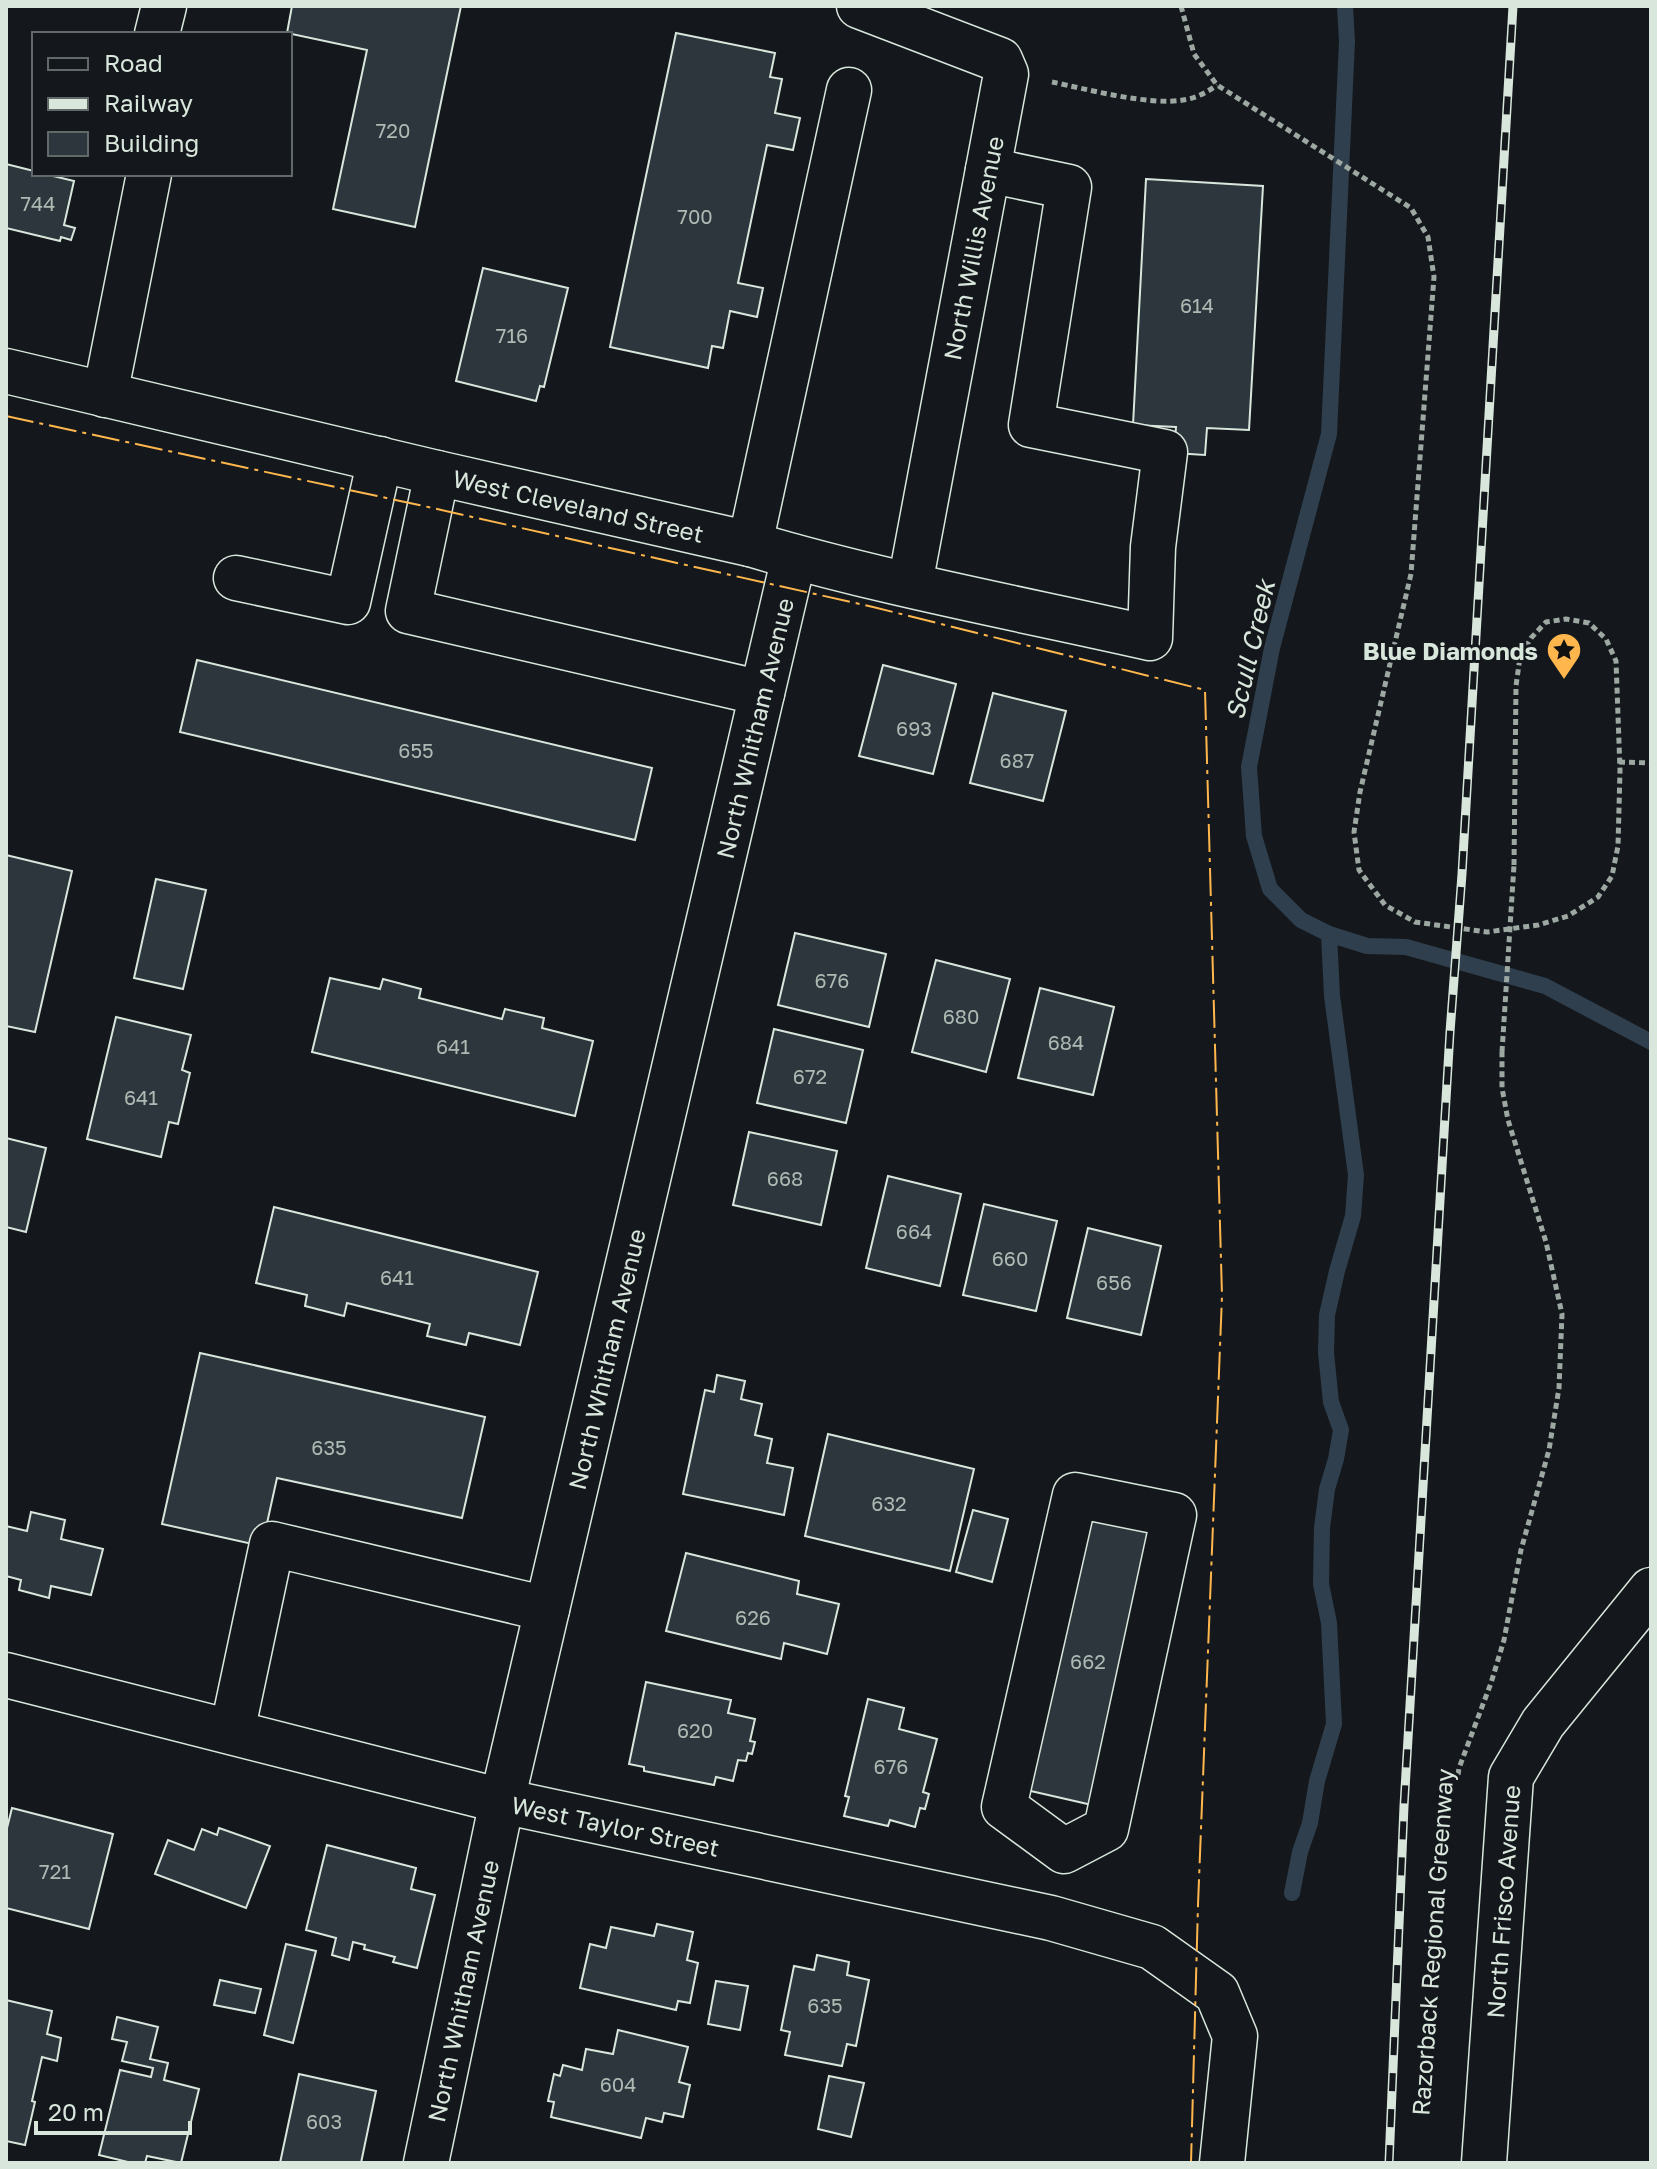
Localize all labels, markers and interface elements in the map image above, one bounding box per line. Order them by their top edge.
legend [32,32,292,176]
text: Road [104,48,163,77]
text: Railway [104,88,193,117]
house number: 720 [376,118,410,142]
text: Building [104,128,199,157]
street label: North Willis Avenue [937,134,1009,362]
house number: 744 [21,191,56,215]
house number: 700 [677,204,713,228]
house number: 614 [1180,293,1214,317]
house number: 716 [496,323,528,347]
street label: West Cleveland Street [450,463,707,548]
water label: Scull Creek [1219,575,1282,723]
street label: North Whitham Avenue [709,595,798,861]
place icon: Blue Diamonds [1545,631,1583,681]
place label: Blue Diamonds [1363,636,1538,665]
house number: 693 [896,716,932,740]
house number: 655 [398,738,434,762]
house number: 687 [1000,748,1034,772]
house number: 676 [815,968,849,992]
house number: 680 [943,1004,979,1028]
house number: 684 [1048,1030,1084,1054]
house number: 641 [436,1034,470,1058]
house number: 672 [793,1064,827,1088]
house number: 641 [124,1085,158,1109]
house number: 668 [767,1166,803,1190]
house number: 664 [896,1219,932,1243]
street label: North Whitham Avenue [561,1226,650,1492]
house number: 660 [992,1246,1028,1270]
house number: 641 [380,1265,414,1289]
house number: 656 [1096,1270,1132,1294]
house number: 635 [311,1435,347,1459]
house number: 632 [871,1491,907,1515]
house number: 626 [735,1605,771,1629]
house number: 662 [1070,1649,1106,1673]
house number: 620 [677,1718,713,1742]
house number: 676 [874,1754,908,1778]
street label: Razorback Regional Greenway [1405,1767,1459,2117]
street label: North Frisco Avenue [1480,1784,1525,2019]
street label: West Taylor Street [509,1789,722,1862]
street label: North Whitham Avenue [421,1857,504,2124]
house number: 721 [39,1859,71,1883]
house number: 635 [807,1993,843,2017]
house number: 604 [600,2072,636,2096]
scale bar [36,2085,190,2135]
text: 20 m [48,2097,104,2126]
house number: 603 [306,2109,342,2133]

